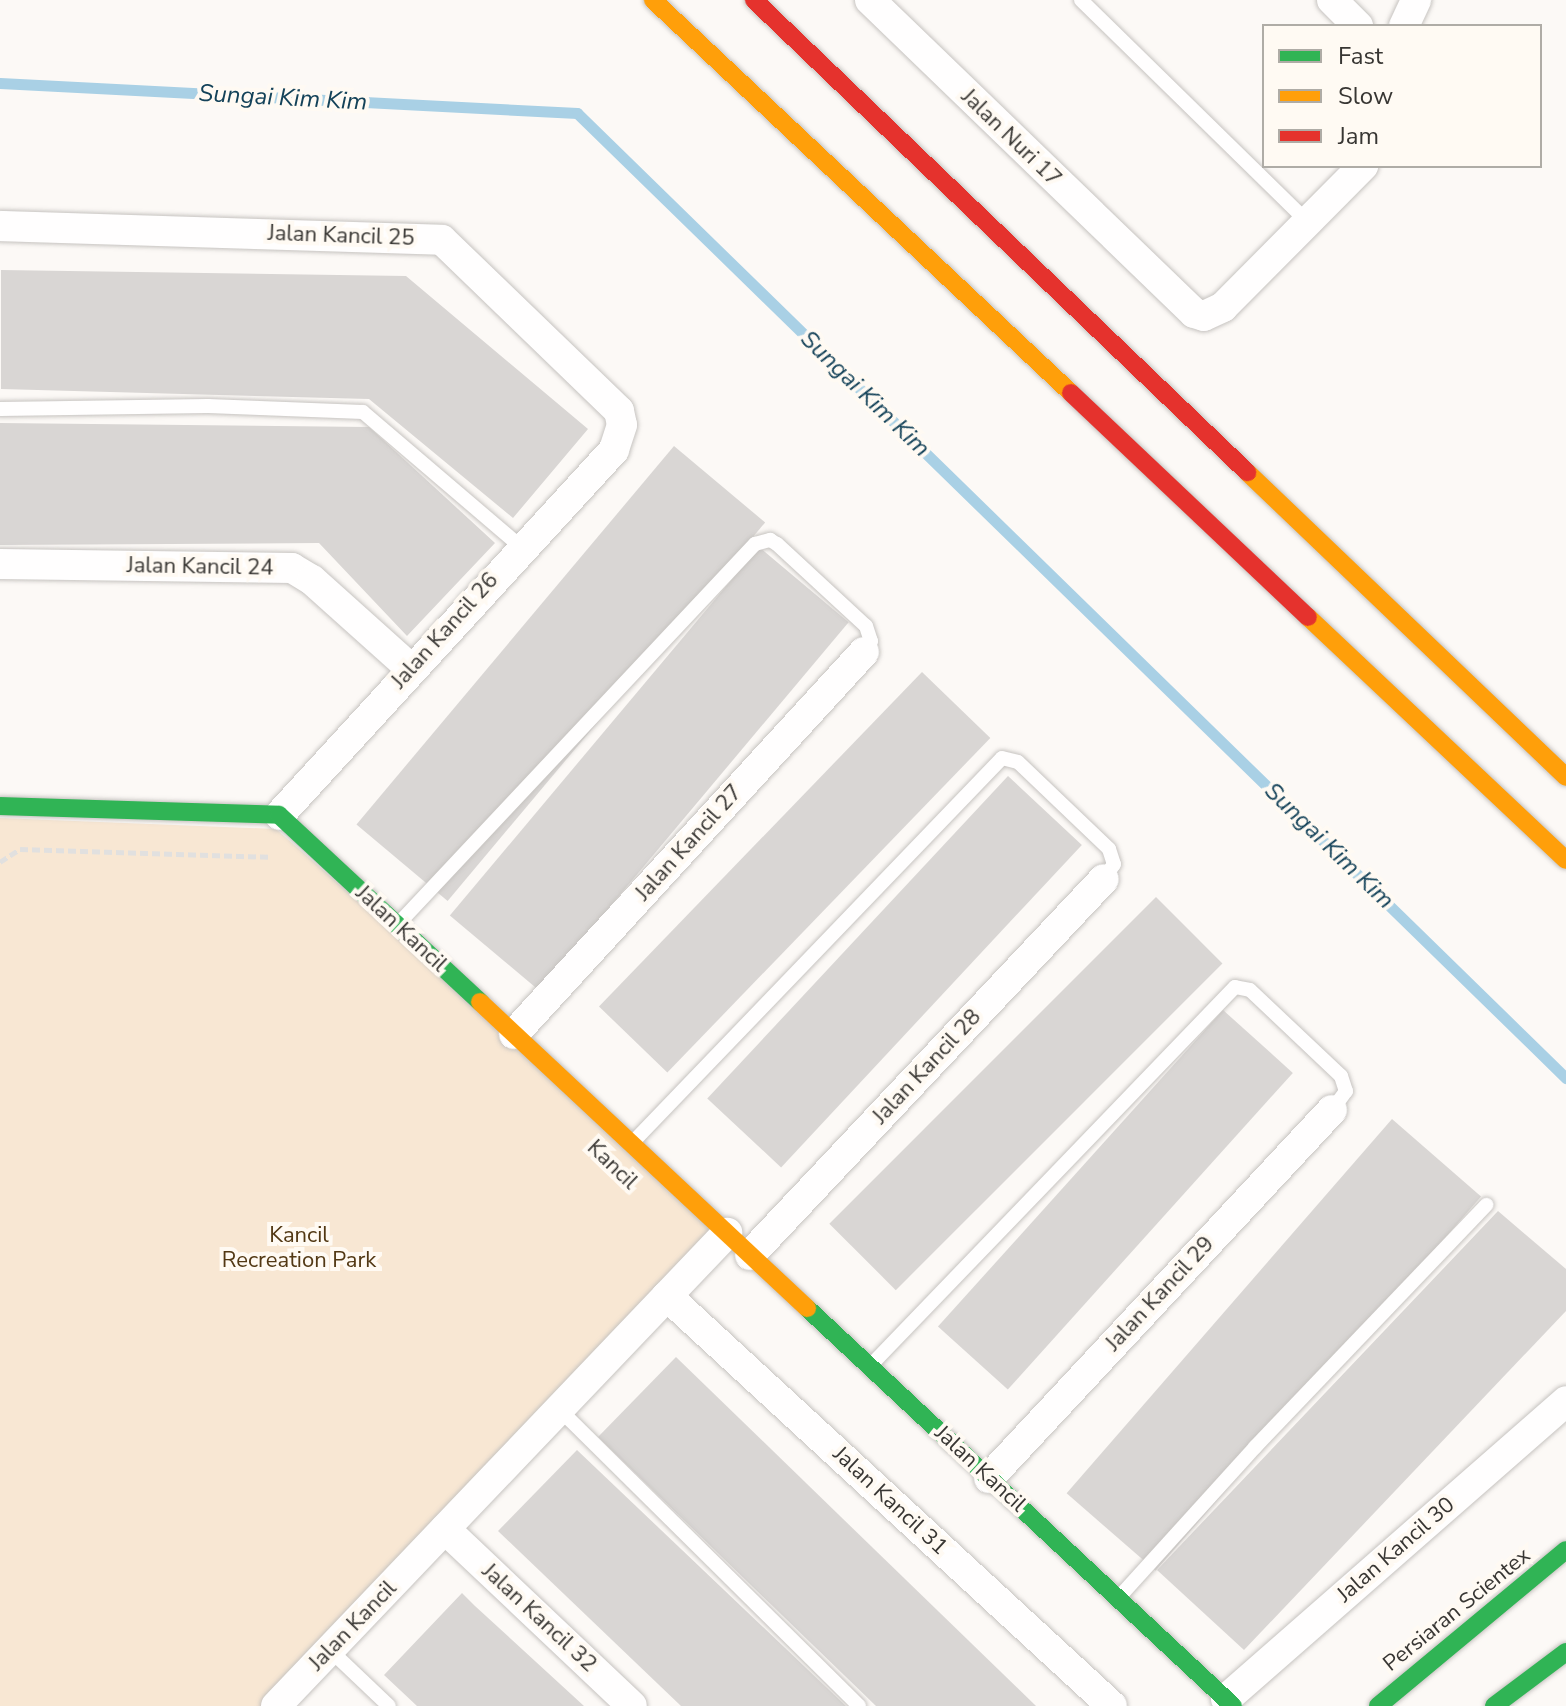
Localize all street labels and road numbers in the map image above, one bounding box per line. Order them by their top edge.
street label: Jalan Nuri 17 [956,84,1066,192]
street label: Jalan Kancil 25 [267,220,415,252]
street label: Jalan Kancil 24 [126,553,274,581]
street label: Jalan Kancil 26 [386,568,504,694]
street label: Jalan Kancil 27 [630,780,748,906]
street label: Jalan Kancil [350,880,452,978]
street label: Jalan Kancil 28 [867,1004,987,1130]
street label: Kancil [581,1135,643,1195]
street label: Jalan Kancil 29 [1100,1231,1220,1357]
street label: Jalan Kancil [929,1420,1031,1518]
street label: Jalan Kancil 31 [827,1441,953,1561]
street label: Jalan Kancil 30 [1332,1492,1460,1608]
street label: Persiaran Scientex [1378,1543,1536,1677]
street label: Jalan Kancil 32 [476,1558,602,1678]
street label: Jalan Kancil [304,1576,402,1676]

